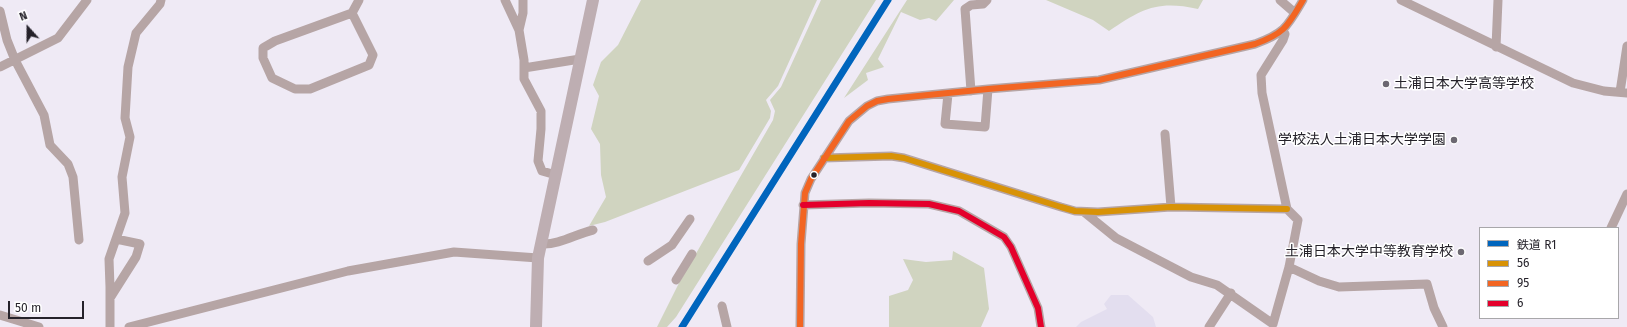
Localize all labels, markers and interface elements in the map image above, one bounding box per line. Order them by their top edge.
north arrow [8,8,48,48]
text: N [18,9,29,24]
place label: 土浦日本大学高等学校 [1394,76,1534,92]
marker: 土浦日本大学高等学校 [1381,79,1391,89]
place label: 学校法人土浦日本大学学園 [1278,132,1446,148]
marker: 学校法人土浦日本大学学園 [1449,135,1459,145]
unlabelled marker [809,170,819,180]
legend [1479,227,1619,319]
text: 鉄道 R1 [1517,238,1556,252]
place label: 土浦日本大学中等教育学校 [1285,244,1453,260]
marker: 土浦日本大学中等教育学校 [1456,247,1466,257]
text: 56 [1517,256,1529,270]
text: 95 [1517,276,1529,290]
scale bar [10,293,86,319]
text: 6 [1517,296,1523,310]
text: 50 m [15,301,41,315]

